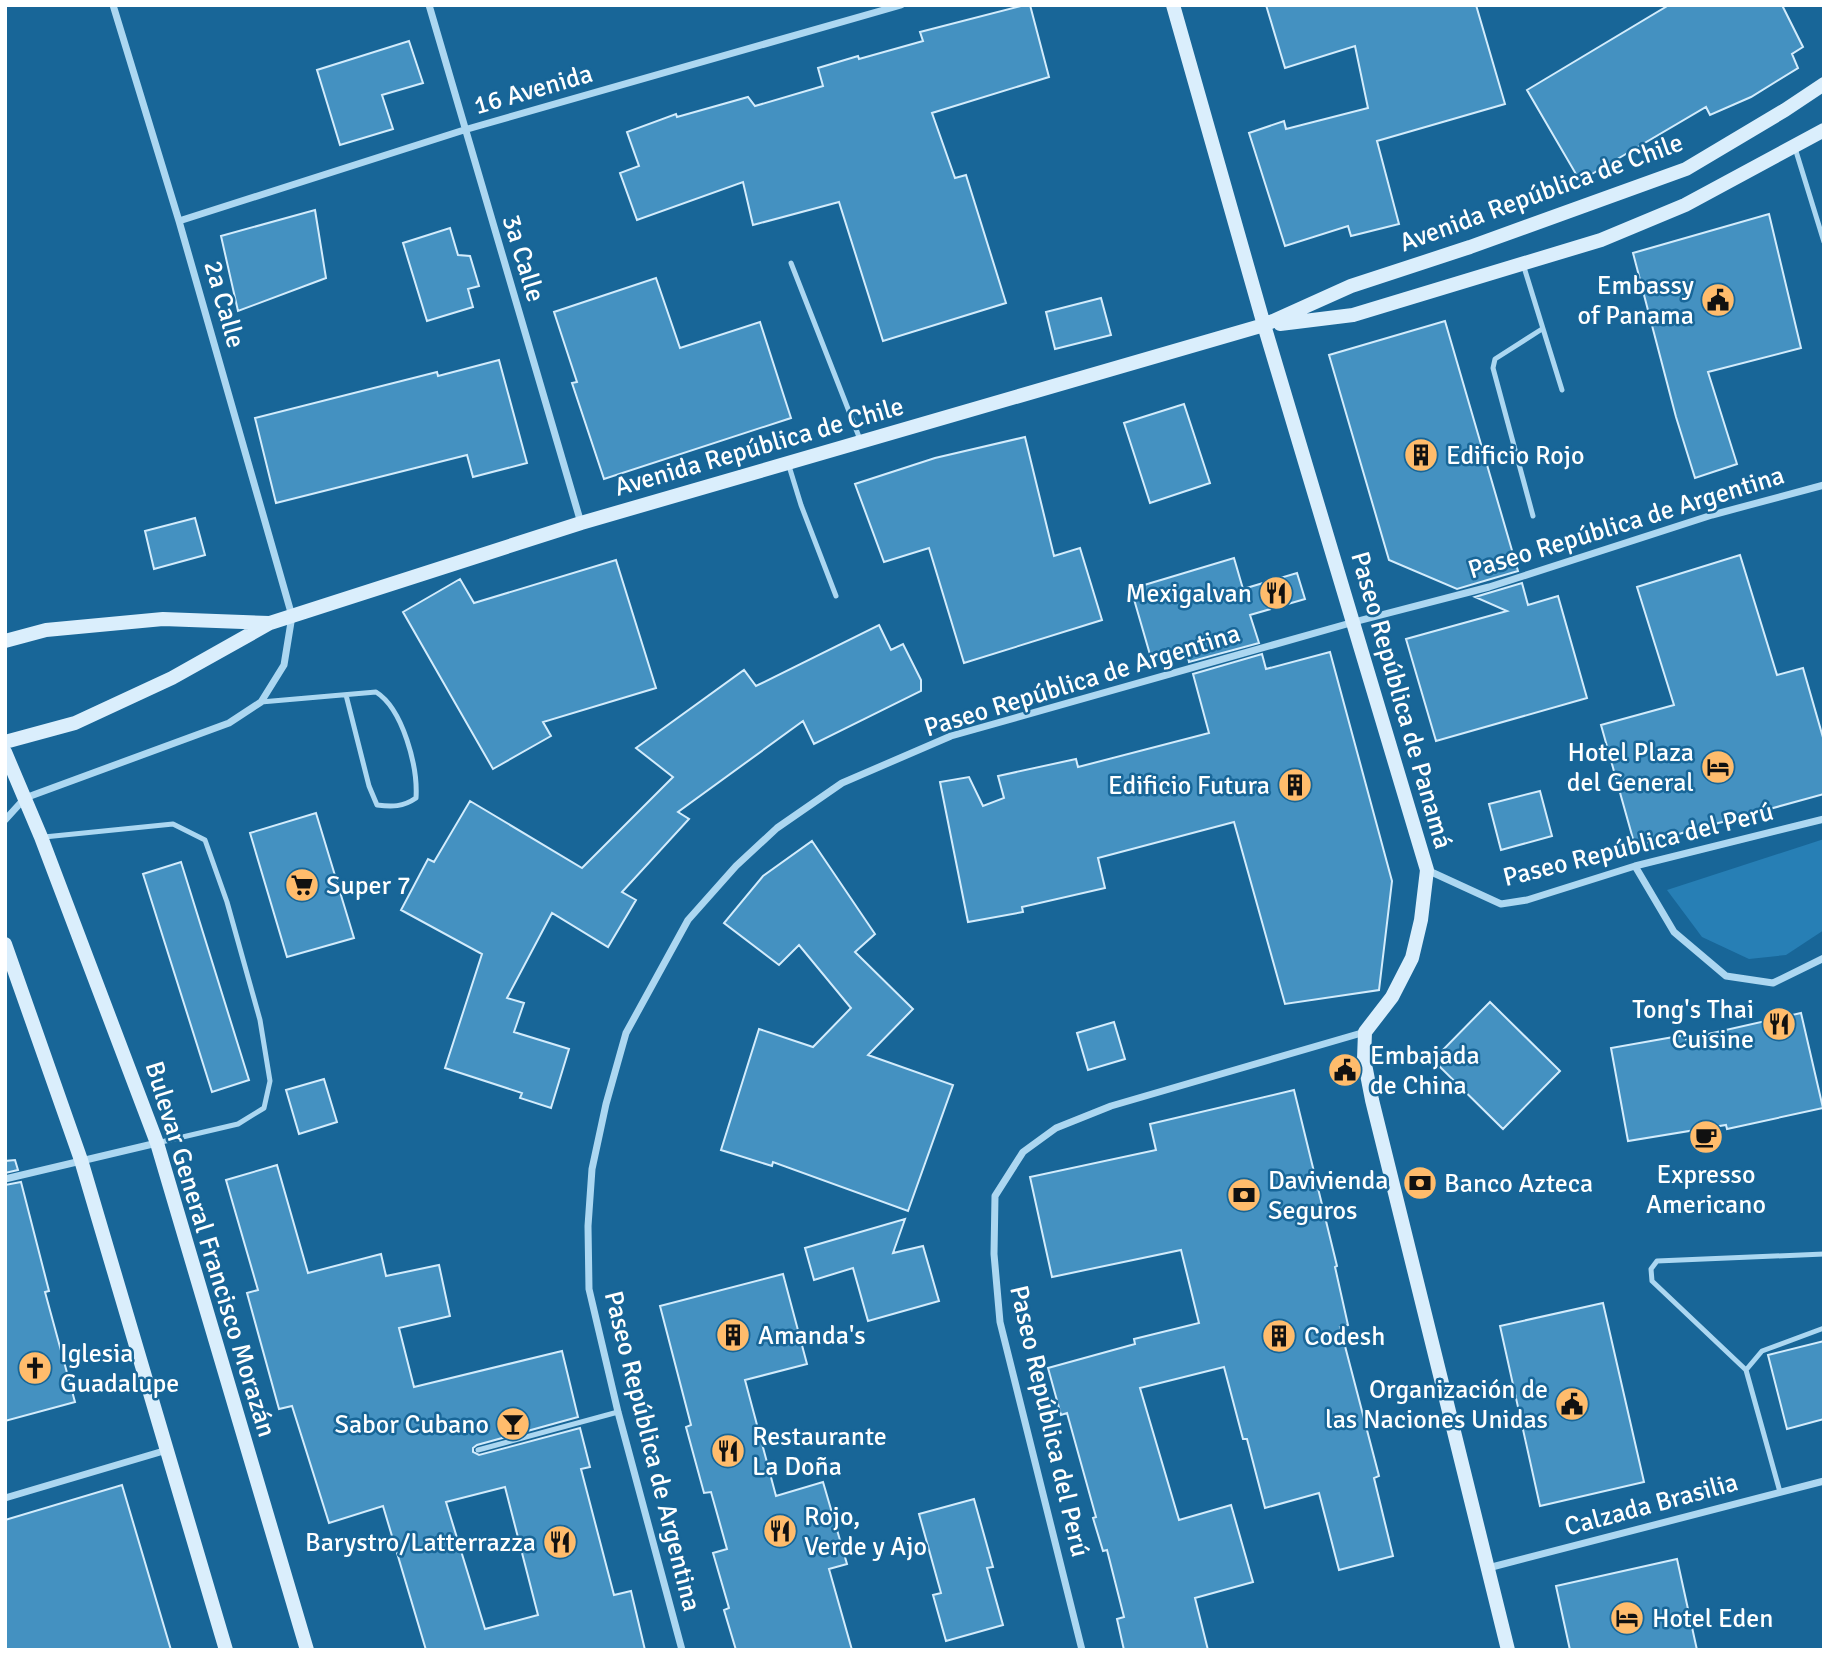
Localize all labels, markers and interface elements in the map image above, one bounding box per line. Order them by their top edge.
street label: 16 Avenida [470,58,596,122]
street label: Avenida República de Chile [1395,127,1687,259]
street label: 3a Calle [495,211,551,306]
street label: 2a Calle [196,257,252,352]
place label: Embassy of Panama [1578,270,1694,332]
public building icon: Embassy of Panama [1699,281,1737,319]
street label: Avenida República de Chile [611,390,908,504]
building icon: Edificio Rojo [1402,436,1440,474]
place label: Edificio Rojo [1446,440,1584,472]
street label: Paseo República de Argentina [1464,460,1788,586]
street label: Paseo República de Panamá [1343,548,1459,853]
restaurant icon: Mexigalvan [1257,574,1295,612]
place label: Mexigalvan [1125,578,1252,610]
street label: Paseo República de Argentina [920,618,1244,744]
place label: Hotel Plaza del General [1567,737,1694,799]
hotel icon: Hotel Plaza del General [1699,748,1737,786]
building icon: Edificio Futura [1276,766,1314,804]
place label: Edificio Futura [1108,770,1270,802]
street label: Paseo República del Perú [1500,796,1777,894]
supermarket icon: Super 7 [283,866,321,904]
place label: Super 7 [326,870,411,902]
place label: Tong's Thai Cuisine [1632,994,1754,1056]
restaurant icon: Tong's Thai Cuisine [1760,1005,1798,1043]
place label: Embajada de China [1370,1040,1480,1102]
public building icon: Embajada de China [1326,1051,1364,1089]
street label: Bulevar General Francisco Morazán [138,1058,283,1441]
cafe icon: Expresso Americano [1687,1118,1725,1156]
place label: Expresso Americano [1646,1159,1766,1221]
bank icon: Banco Azteca [1401,1164,1439,1202]
place label: Davivienda Seguros [1268,1165,1388,1227]
place label: Banco Azteca [1444,1168,1593,1200]
bank icon: Davivienda Seguros [1225,1176,1263,1214]
street label: Paseo República del Perú [1002,1282,1096,1560]
street label: Paseo República de Argentina [597,1288,707,1615]
building icon: Amanda's [714,1316,752,1354]
building icon: Codesh [1260,1317,1298,1355]
place label: Amanda's [758,1320,866,1352]
place label: Codesh [1304,1321,1385,1353]
place label: Iglesia Guadalupe [60,1338,179,1400]
church icon: Iglesia Guadalupe [16,1349,54,1387]
place label: Organización de las Naciones Unidas [1325,1374,1548,1436]
public building icon: Organización de las Naciones Unidas [1553,1385,1591,1423]
bar icon: Sabor Cubano [494,1405,532,1443]
place label: Sabor Cubano [334,1409,489,1441]
place label: Restaurante La Doña [752,1421,887,1483]
restaurant icon: Restaurante La Doña [709,1432,747,1470]
street label: Calzada Brasilia [1561,1466,1742,1543]
place label: Rojo, Verde y Ajo [804,1501,927,1563]
restaurant icon: Rojo, Verde y Ajo [761,1512,799,1550]
restaurant icon: Barystro/Latterrazza [541,1523,579,1561]
place label: Barystro/Latterrazza [305,1527,536,1559]
hotel icon: Hotel Eden [1608,1599,1646,1637]
place label: Hotel Eden [1652,1603,1773,1635]

